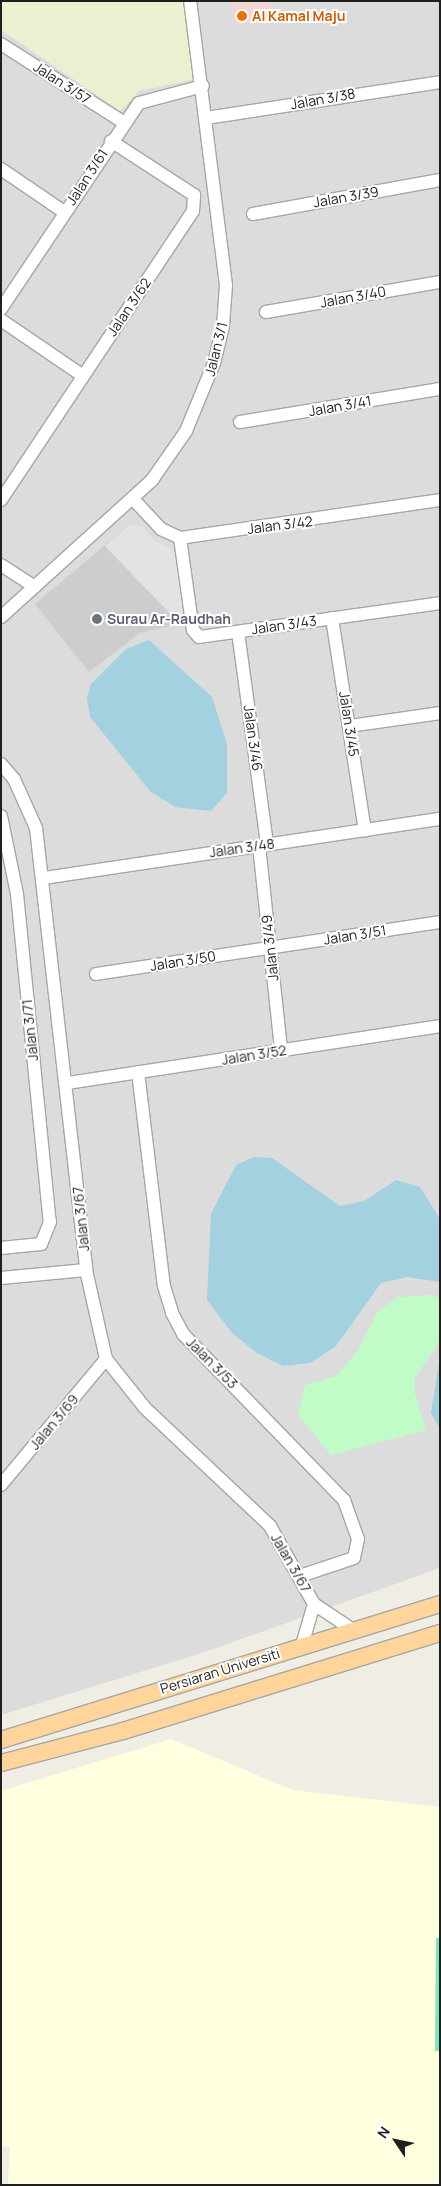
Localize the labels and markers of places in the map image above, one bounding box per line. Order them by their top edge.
place label: Al Kamal Maju [252,8,345,24]
marker: Al Kamal Maju [236,10,248,22]
place label: Surau Ar-Raudhah [107,611,231,627]
marker: Surau Ar-Raudhah [91,613,103,625]

